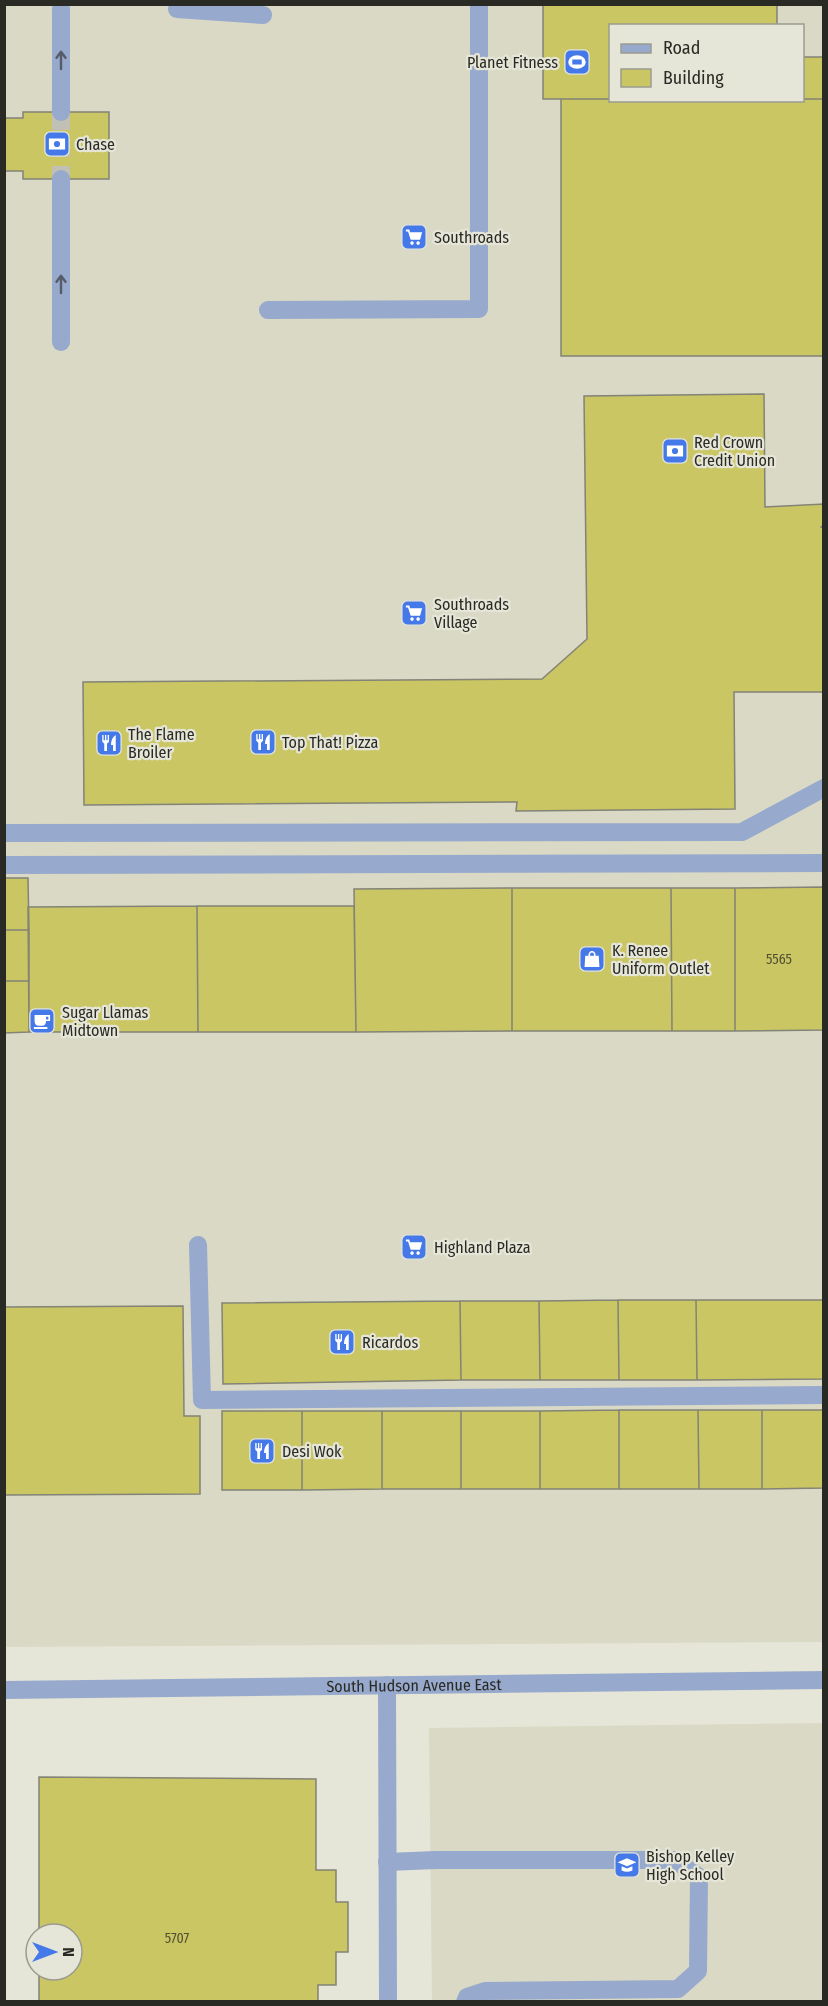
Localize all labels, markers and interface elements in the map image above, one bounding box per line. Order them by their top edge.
legend [609,24,804,102]
text: Road [663,37,700,59]
sports icon: Planet Fitness [562,47,592,77]
one-way arrow [55,51,67,71]
place label: Planet Fitness [467,53,558,72]
text: Building [663,67,724,89]
bank icon: Chase [42,129,72,159]
place label: Chase [76,135,115,154]
supermarket icon: Southroads [399,222,429,252]
place label: Southroads [434,228,509,247]
one-way arrow [55,274,67,294]
place label: Red Crown Credit Union [694,433,775,470]
bank icon: Red Crown Credit Union [660,436,690,466]
place label: Southroads Village [434,595,509,632]
supermarket icon: Southroads Village [399,598,429,628]
place label: The Flame Broiler [128,725,195,762]
restaurant icon: Top That! Pizza [248,727,278,757]
restaurant icon: The Flame Broiler [94,728,124,758]
place label: Top That! Pizza [282,733,378,752]
place label: K. Renee Uniform Outlet [612,941,710,978]
shop icon: K. Renee Uniform Outlet [577,944,607,974]
house number: 5565 [766,951,792,968]
place label: Sugar Llamas Midtown [62,1003,149,1040]
cafe icon: Sugar Llamas Midtown [27,1006,57,1036]
supermarket icon: Highland Plaza [399,1232,429,1262]
place label: Highland Plaza [434,1238,531,1257]
restaurant icon: Ricardos [327,1327,357,1357]
place label: Ricardos [362,1333,418,1352]
restaurant icon: Desi Wok [247,1436,277,1466]
place label: Desi Wok [282,1442,342,1461]
street label: South Hudson Avenue East [326,1674,502,1696]
place label: Bishop Kelley High School [646,1847,735,1884]
school or university icon: Bishop Kelley High School [612,1850,642,1880]
north arrow [24,1922,84,1982]
house number: 5707 [165,1930,190,1947]
text: N [59,1947,78,1957]

